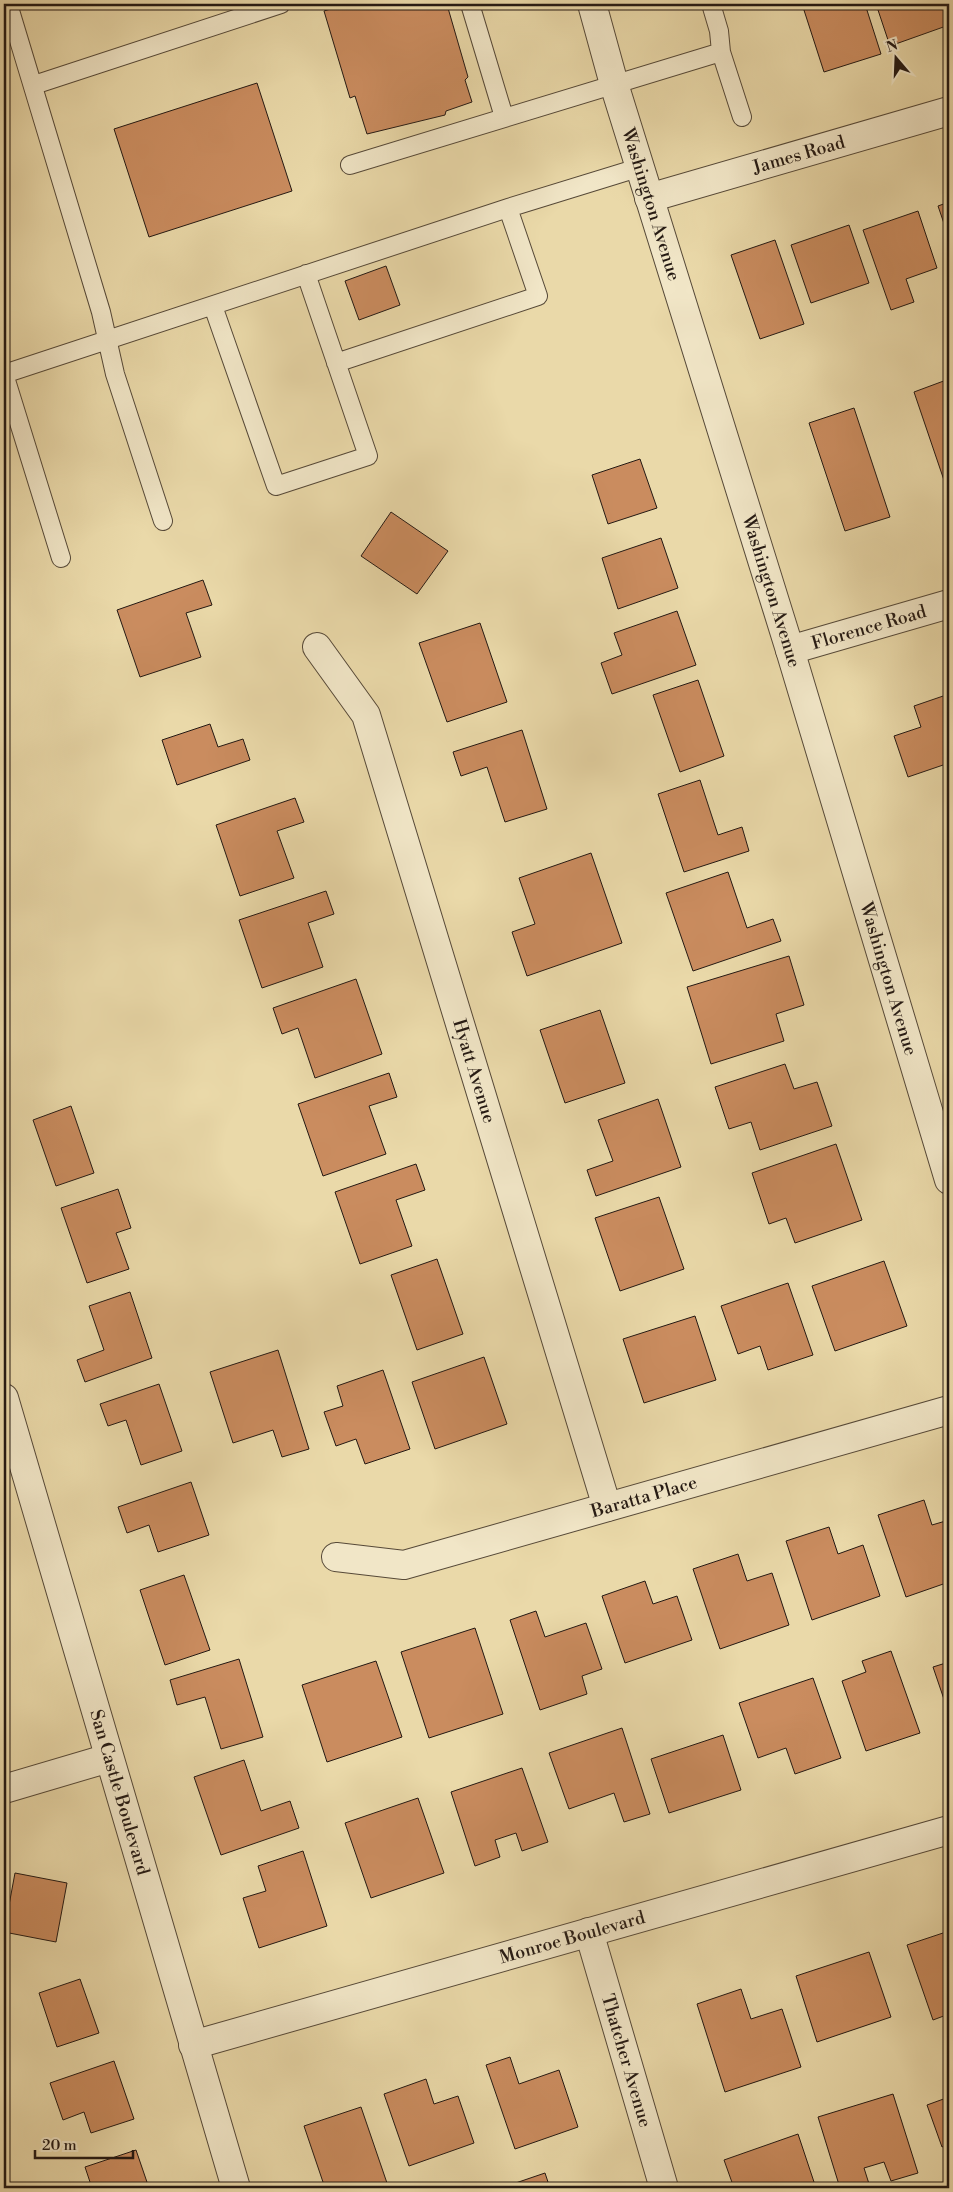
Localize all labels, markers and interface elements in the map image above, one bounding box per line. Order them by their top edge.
north arrow [870,32,920,82]
text: N [884,36,900,57]
street label: Washington Avenue [617,124,686,284]
street label: James Road [749,130,848,179]
street label: Washington Avenue [737,511,806,670]
street label: Florence Road [809,599,930,655]
street label: Washington Avenue [854,898,923,1058]
street label: Hyatt Avenue [448,1016,501,1126]
street label: Baratta Place [587,1471,700,1523]
street label: San Castle Boulevard [85,1707,155,1879]
street label: Monroe Boulevard [496,1905,648,1969]
street label: Thatcher Avenue [596,1991,657,2130]
scale bar [35,2127,132,2159]
text: 20 m [42,2136,77,2155]

